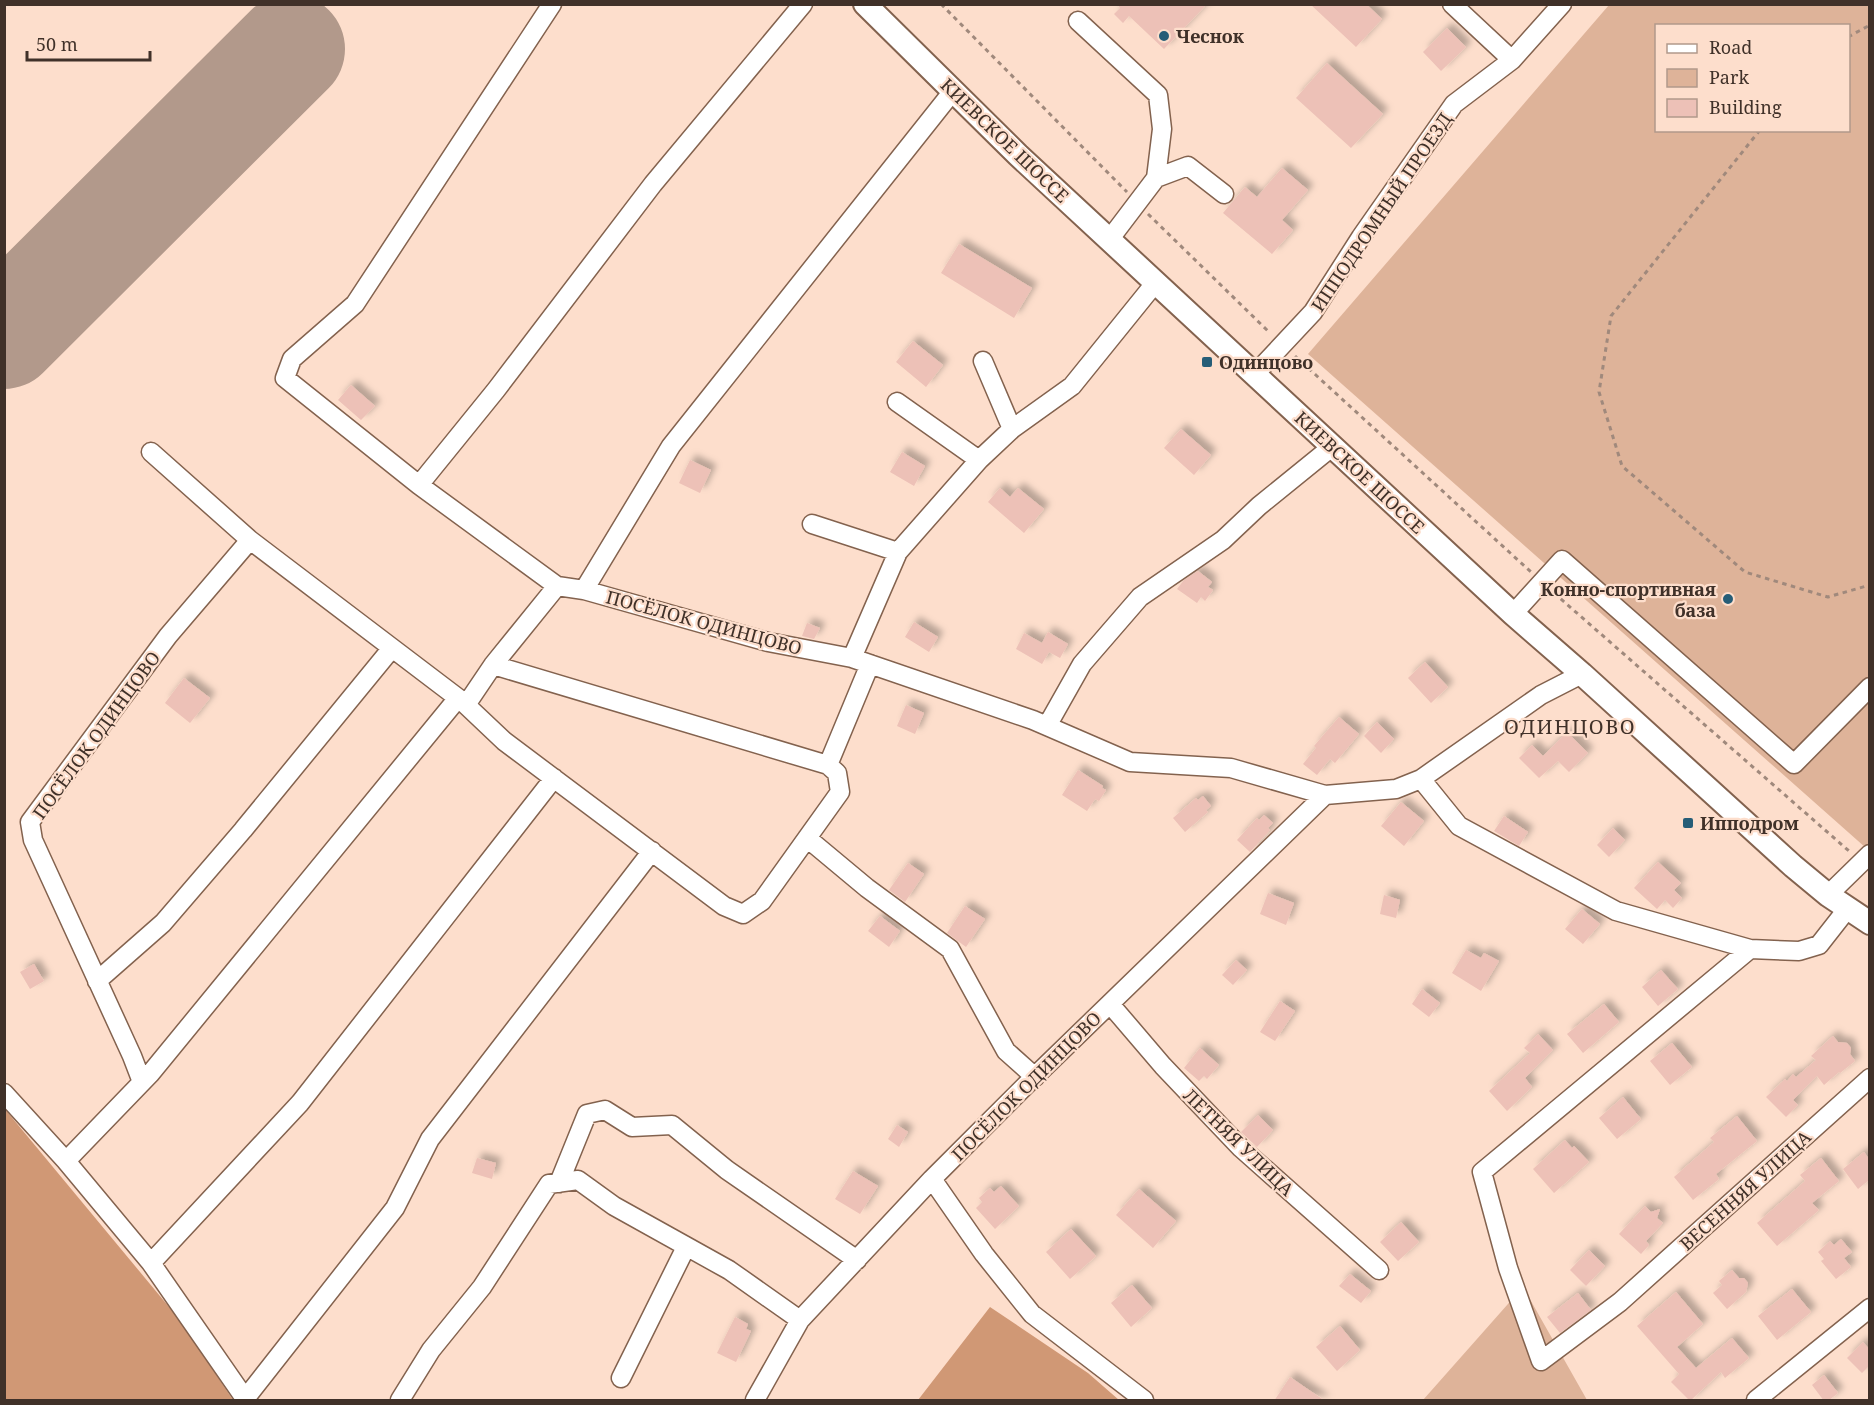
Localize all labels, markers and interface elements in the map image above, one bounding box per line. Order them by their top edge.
scale bar [27,24,150,62]
place label: Чеснок [1176,24,1245,48]
legend [1655,24,1850,132]
marker: Чеснок [1157,29,1171,43]
text: 50 m [36,32,78,56]
text: Road [1709,35,1752,59]
text: Park [1709,65,1749,89]
street label: КИЕВСКОЕ ШОССЕ [936,73,1074,207]
text: Building [1709,95,1782,119]
street label: ИППОДРОМНЫЙ ПРОЕЗД [1305,108,1457,316]
place label: Одинцово [1219,350,1313,374]
marker: Одинцово [1200,355,1214,369]
street label: КИЕВСКОЕ ШОССЕ [1290,405,1430,539]
place label: Конно-спортивная база [1540,577,1716,622]
street label: ПОСЁЛОК ОДИНЦОВО [603,584,805,660]
marker: Конно-спортивная база [1721,592,1735,606]
street label: ПОСЁЛОК ОДИНЦОВО [27,646,165,824]
district label: ОДИНЦОВО [1504,713,1636,740]
place label: Ипподром [1700,811,1799,835]
marker: Ипподром [1681,816,1695,830]
street label: ПОСЁЛОК ОДИНЦОВО [946,1006,1106,1166]
street label: ЛЕТНЯЯ УЛИЦА [1179,1083,1300,1201]
street label: ВЕСЕННЯЯ УЛИЦА [1674,1124,1816,1255]

